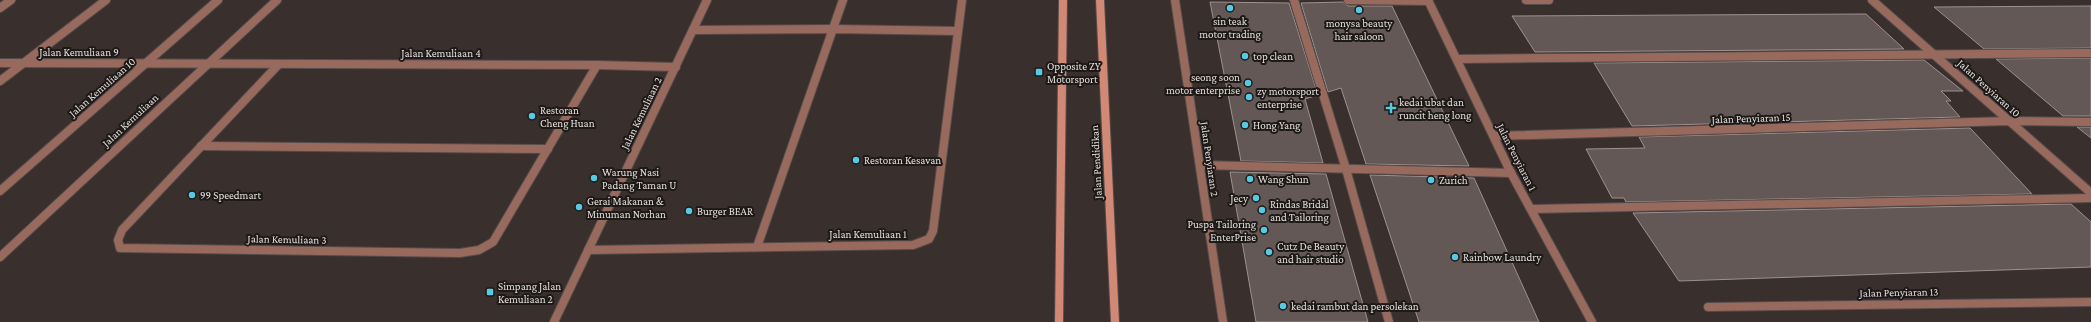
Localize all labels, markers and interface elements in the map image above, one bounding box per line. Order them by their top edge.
marker: sin teak motor trading [1225,3,1235,13]
marker: monysa beauty hair saloon [1354,5,1364,15]
place label: sin teak motor trading [1199,15,1261,41]
place label: monysa beauty hair saloon [1326,17,1393,42]
street label: Jalan Kemuliaan 9 [38,46,119,59]
street label: Jalan Kemuliaan 4 [400,47,481,60]
place label: top clean [1253,50,1293,63]
marker: top clean [1240,51,1250,61]
street label: Jalan Kemuliaan 10 [66,55,138,119]
street label: Jalan Penyiaran 10 [1954,56,2023,120]
place label: Opposite ZY Motorsport [1047,60,1101,86]
marker: Opposite ZY Motorsport [1034,67,1044,77]
place label: seong soon motor enterprise [1166,71,1240,97]
street label: Jalan Kemuliaan 2 [618,75,665,153]
marker: seong soon motor enterprise [1243,78,1253,88]
place label: zy motorsport enterprise [1257,85,1319,111]
street label: Jalan Kemuliaan [99,91,161,149]
marker: zy motorsport enterprise [1244,92,1254,102]
place label: kedai ubat dan runcit heng long [1399,96,1472,122]
marker: kedai ubat dan runcit heng long [1386,103,1396,113]
place label: Restoran Cheng Huan [540,104,595,130]
marker: Restoran Cheng Huan [527,111,537,121]
street label: Jalan Penyiaran 15 [1710,111,1791,126]
place label: Hong Yang [1253,119,1301,132]
street label: Jalan Penyiaran 2 [1198,120,1221,197]
marker: Hong Yang [1240,120,1250,130]
street label: Jalan Penyiaran 1 [1494,121,1539,193]
street label: Jalan Pendidikan [1088,125,1105,200]
place label: Restoran Kesavan [864,154,941,166]
marker: Restoran Kesavan [851,155,861,165]
place label: Warung Nasi Padang Taman U [602,166,676,192]
marker: Warung Nasi Padang Taman U [589,173,599,183]
place label: Wang Shun [1258,173,1309,186]
marker: Wang Shun [1245,174,1255,184]
place label: Zurich [1439,174,1468,186]
marker: Zurich [1426,175,1436,185]
place label: 99 Speedmart [200,189,261,202]
marker: 99 Speedmart [187,190,197,200]
place label: Jecy [1229,192,1249,205]
marker: Jecy [1251,193,1261,203]
place label: Gerai Makanan & Minuman Norhan [587,195,666,220]
place label: Rindas Bridal and Tailoring [1270,198,1329,224]
marker: Gerai Makanan & Minuman Norhan [574,202,584,212]
place label: Burger BEAR [697,205,754,218]
marker: Rindas Bridal and Tailoring [1257,205,1267,215]
marker: Burger BEAR [684,206,694,216]
place label: Puspa Tailoring EnterPrise [1187,218,1257,243]
marker: Puspa Tailoring EnterPrise [1259,225,1269,235]
street label: Jalan Kemuliaan 1 [828,228,907,241]
street label: Jalan Kemuliaan 3 [246,232,327,247]
place label: Cutz De Beauty and hair studio [1277,240,1345,265]
marker: Cutz De Beauty and hair studio [1264,247,1274,257]
place label: Rainbow Laundry [1463,251,1542,264]
marker: Rainbow Laundry [1450,252,1460,262]
place label: Simpang Jalan Kemuliaan 2 [498,280,561,305]
street label: Jalan Penyiaran 13 [1858,285,1939,300]
marker: Simpang Jalan Kemuliaan 2 [485,287,495,297]
place label: kedai rambut dan persolekan [1291,300,1419,313]
marker: kedai rambut dan persolekan [1278,301,1288,311]

